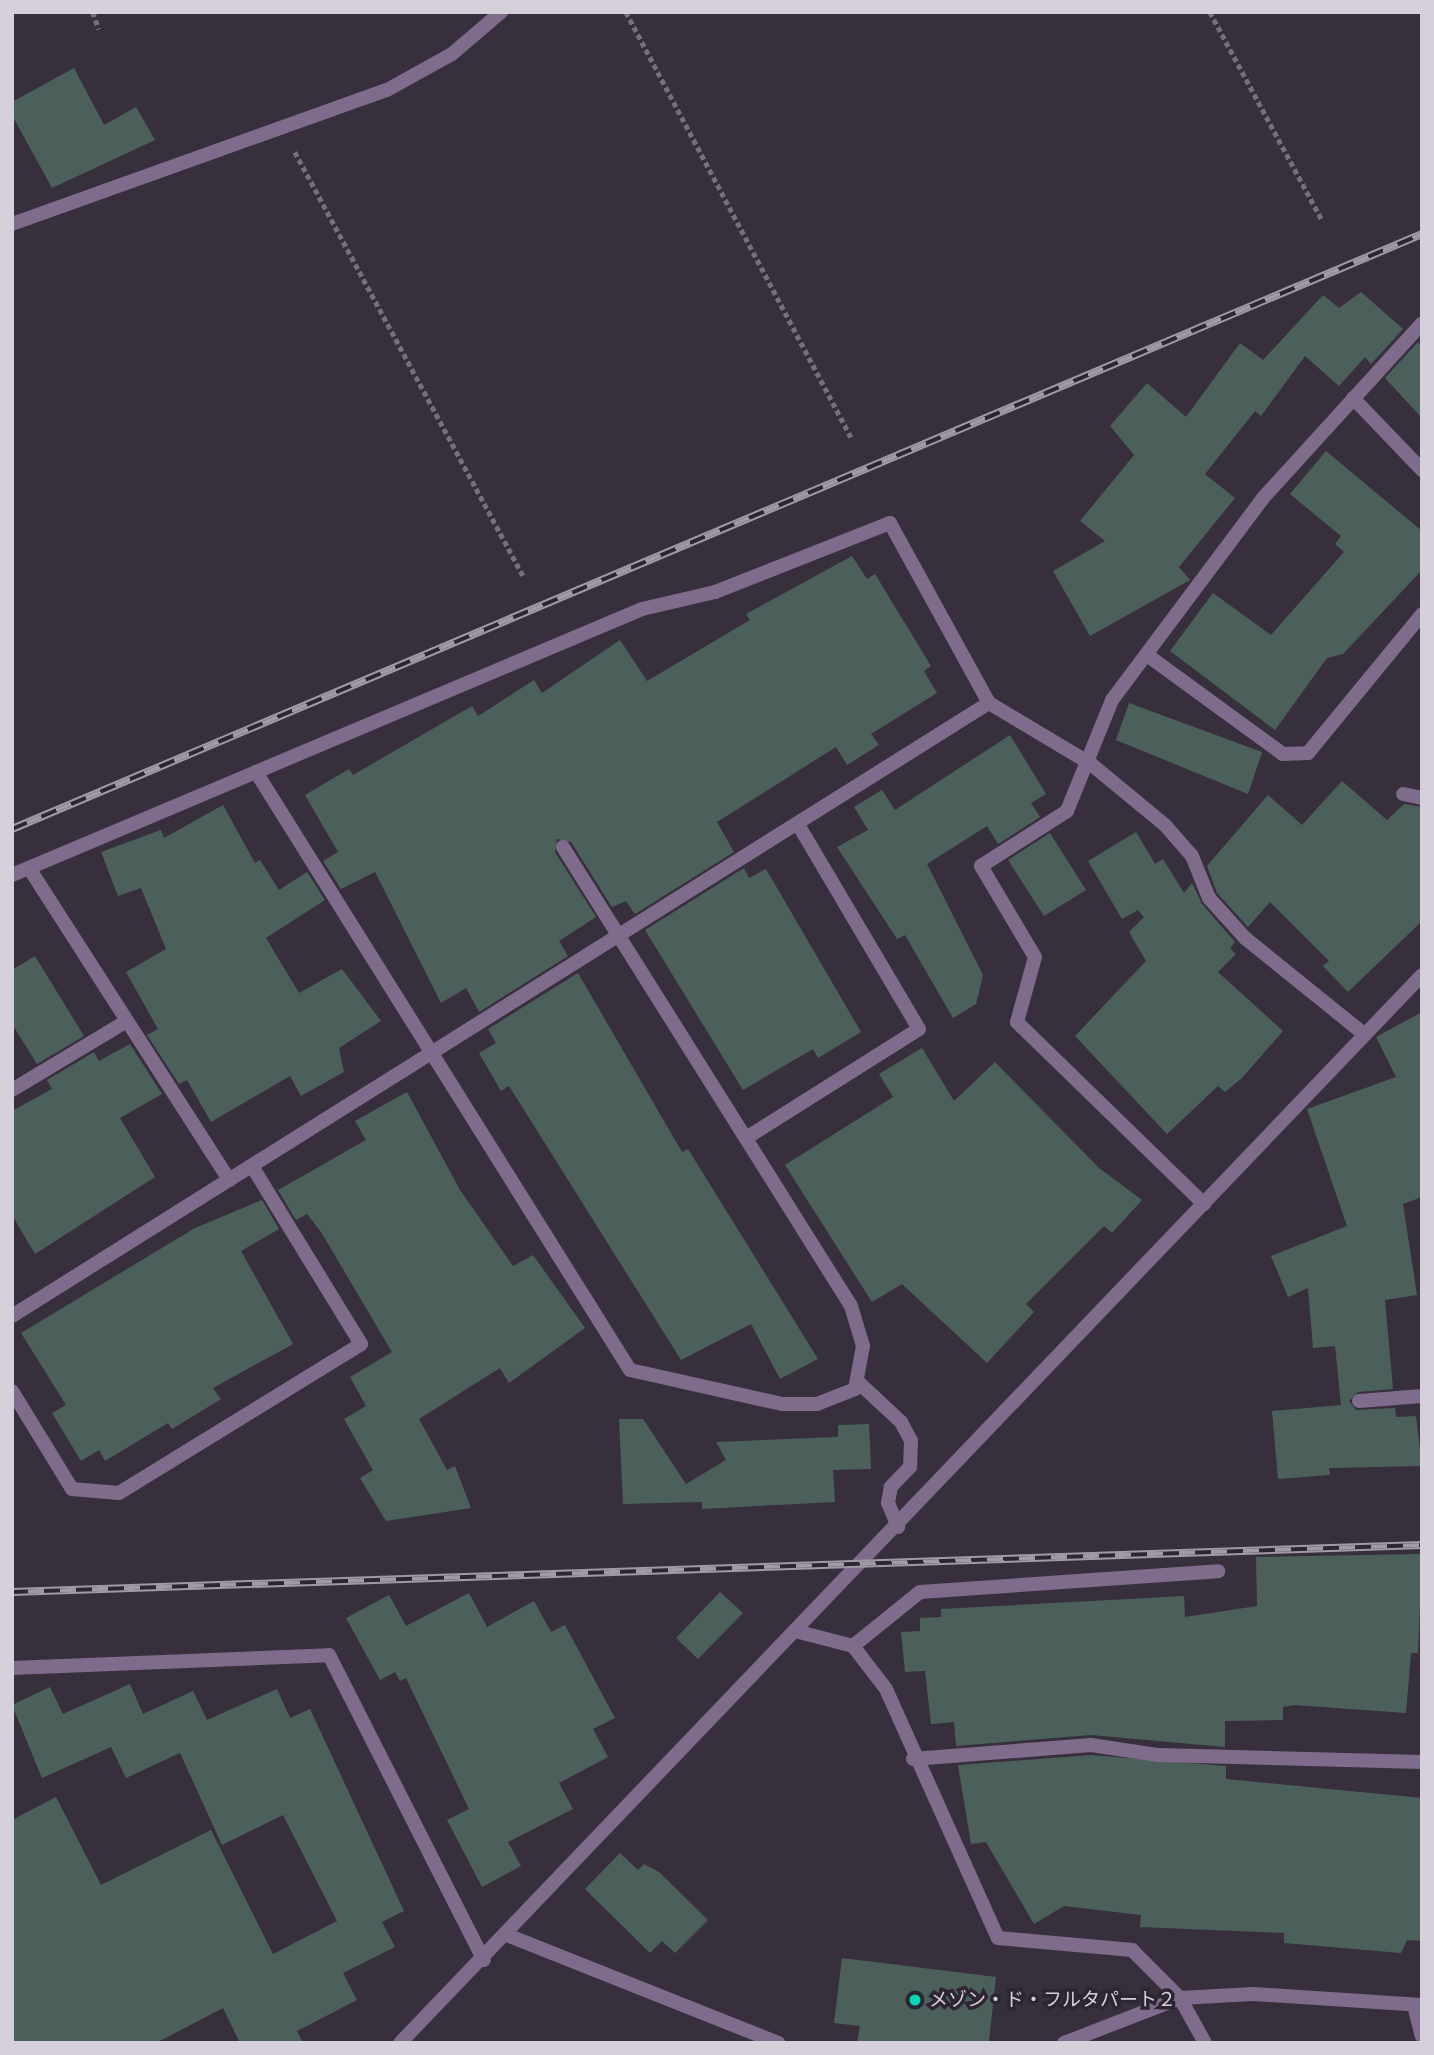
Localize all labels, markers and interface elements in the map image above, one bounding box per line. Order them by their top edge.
place label: メゾン・ド・フルタパート２ [929,1989,1176,2011]
marker: メゾン・ド・フルタパート２ [907,1992,923,2008]

